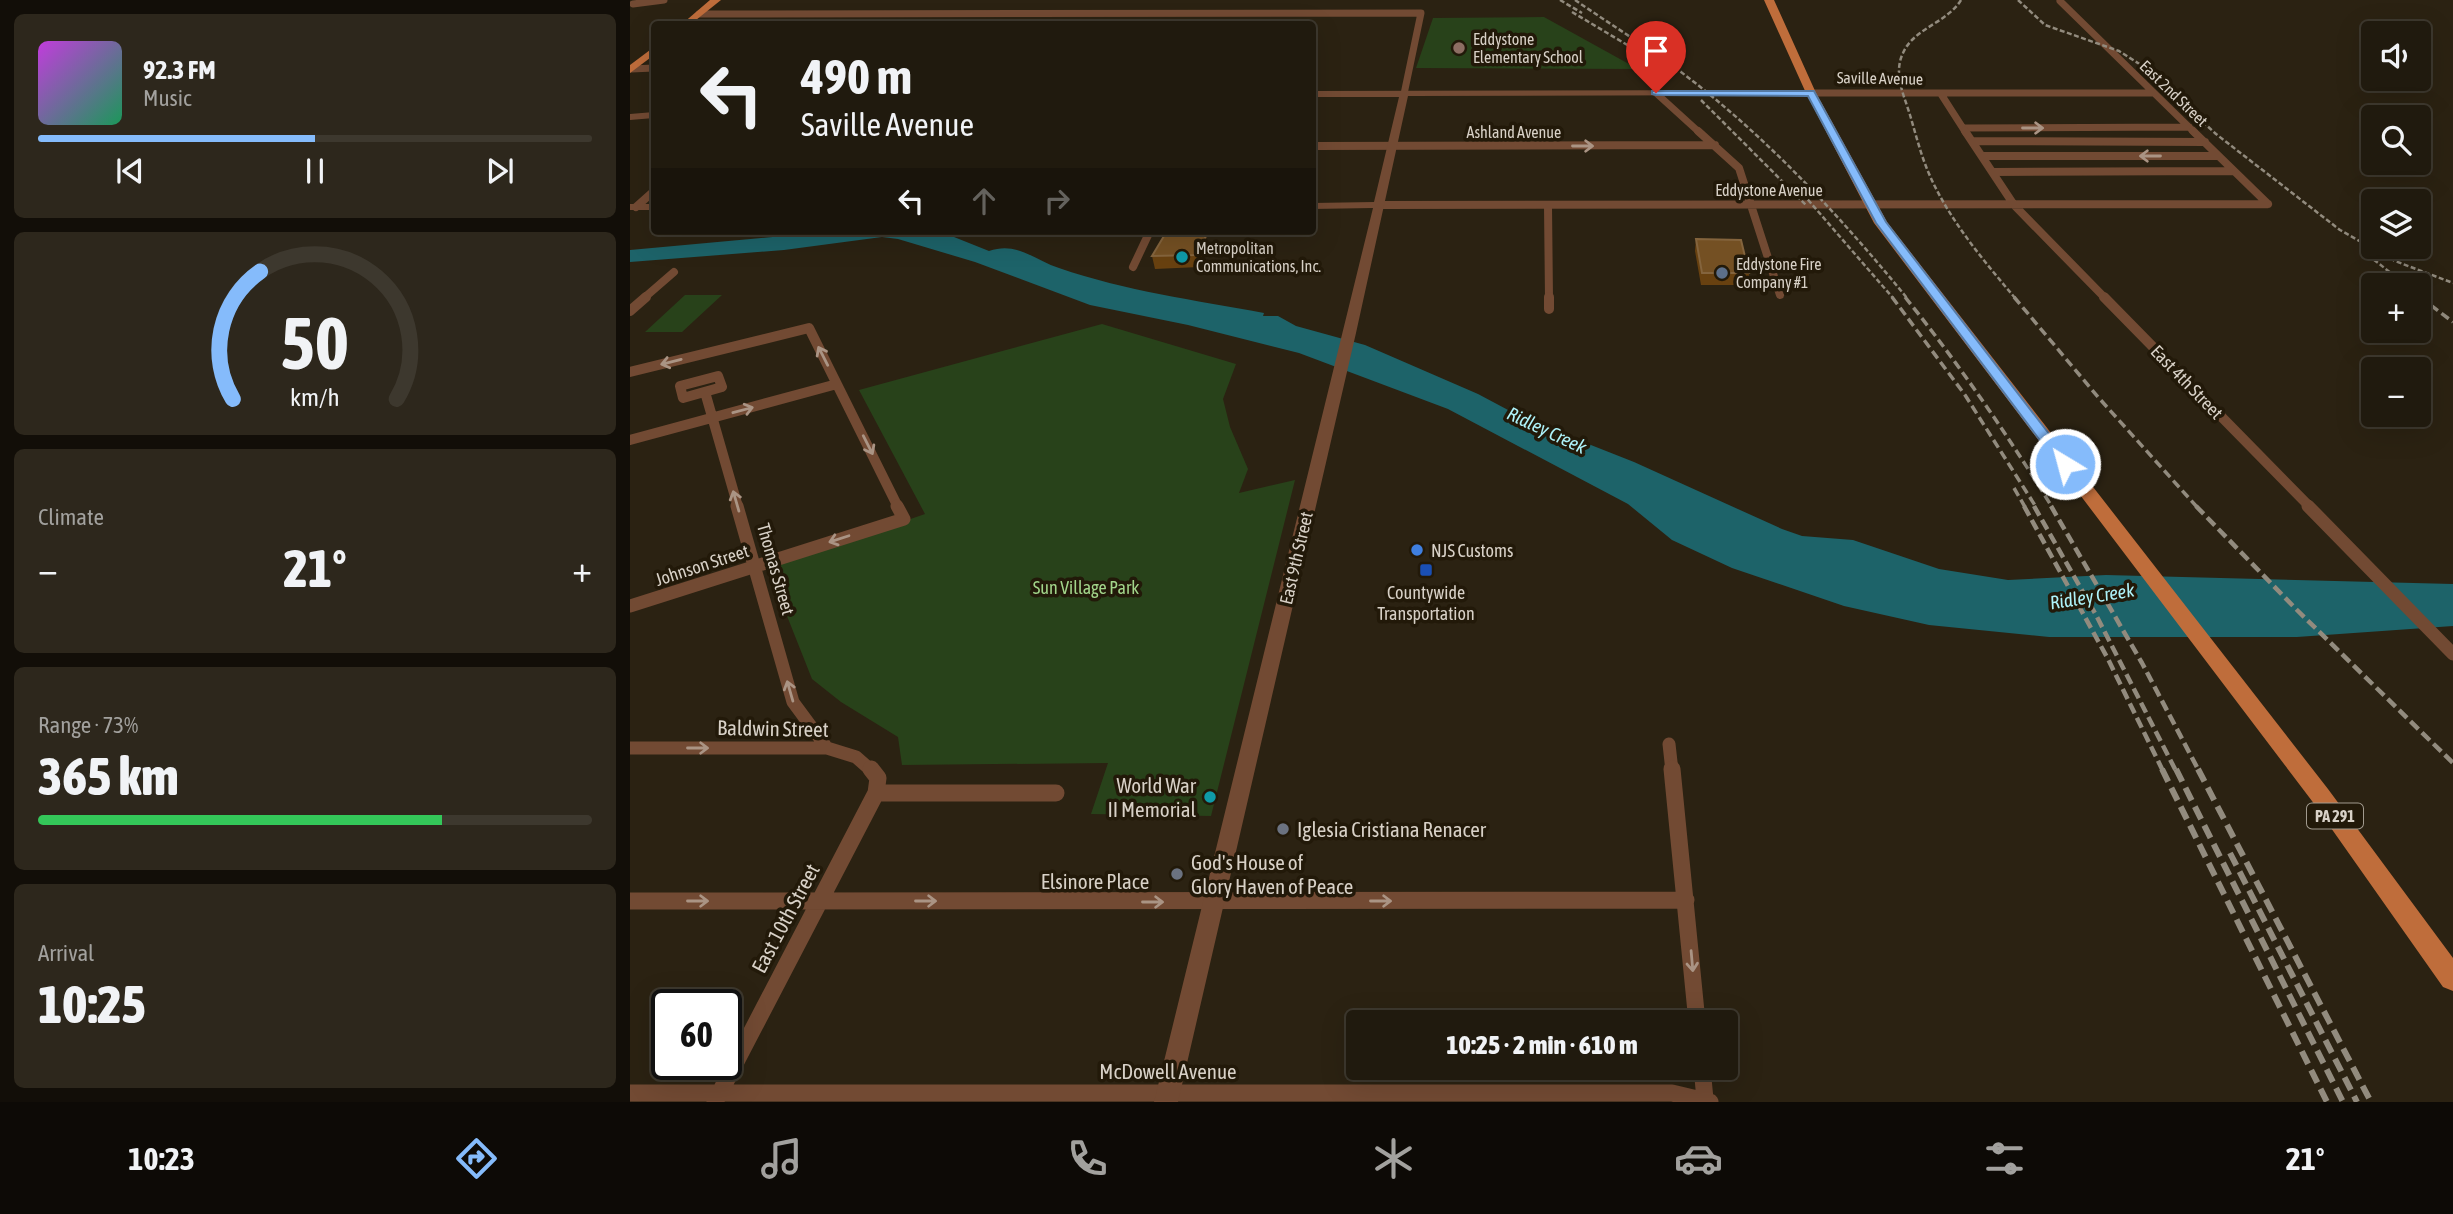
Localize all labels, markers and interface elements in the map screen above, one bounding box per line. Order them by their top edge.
pin [1626,21,1686,93]
map controls [2361,21,2431,427]
button: sound [2361,21,2431,91]
place label: Eddystone Elementary School [1473,30,1584,67]
icon: arrive [1637,32,1675,70]
marker: Eddystone Elementary School [1451,40,1467,56]
text: 490 m [801,48,912,104]
icon: left [686,49,777,140]
text: 92.3 FM [143,55,216,85]
street label: East 2nd Street [2137,56,2212,130]
street label: Saville Avenue [1837,68,1923,88]
text: Music [143,85,191,111]
button: search [2361,105,2431,175]
text: Saville Avenue [801,106,974,143]
one-way arrow [2021,121,2044,135]
street label: Ashland Avenue [1467,123,1561,141]
one-way arrow [1571,139,1594,153]
one-way arrow [2139,149,2162,163]
icon: previous [111,152,149,190]
icon: pause [296,152,334,190]
icon: next [481,152,519,190]
street label: Eddystone Avenue [1715,181,1823,200]
icon: left [892,182,930,220]
icon: ahead [965,182,1003,220]
icon: right [1038,182,1076,220]
button: layers [2361,189,2431,259]
place label: Metropolitan Communications, Inc. [1196,239,1321,275]
marker: Metropolitan Communications, Inc. [1174,249,1190,265]
place label: Eddystone Fire Company #1 [1736,255,1822,292]
marker: Eddystone Fire Company #1 [1714,265,1730,281]
button: + [2361,273,2431,343]
text: 50 [281,302,349,385]
street label: East 4th Street [2147,341,2227,423]
one-way arrow [815,346,829,367]
one-way arrow [660,356,683,369]
button: − [2361,357,2431,427]
text: km/h [290,383,340,411]
one-way arrow [732,402,754,415]
water label: Ridley Creek [1504,402,1591,458]
position arrow [2028,427,2102,501]
one-way arrow [861,434,875,455]
one-way arrow [729,490,742,512]
text: Climate [38,504,104,530]
street label: East 9th Street [1275,510,1317,606]
street label: Thomas Street [753,521,799,617]
one-way arrow [829,534,851,547]
text: 21° [283,538,347,598]
street label: Johnson Street [653,540,751,590]
place label: NJS Customs [1431,540,1513,561]
marker: NJS Customs [1409,542,1425,558]
text: − [38,547,58,590]
text: + [572,547,592,590]
marker: Countywide Transportation [1418,562,1434,578]
park label: Sun Village Park [1033,577,1139,598]
water label: Ridley Creek [2048,578,2136,614]
place label: Countywide Transportation [1377,582,1475,624]
one-way arrow [783,680,796,702]
text: Range · 73% [38,712,138,738]
street label: Baldwin Street [717,715,829,741]
one-way arrow [686,741,709,755]
text: 365 km [38,746,179,806]
place label: World War II Memorial [1107,773,1197,821]
marker: World War II Memorial [1202,789,1218,805]
road number: PA 291 [2307,804,2363,828]
place label: Iglesia Cristiana Renacer [1297,817,1487,841]
marker: Iglesia Cristiana Renacer [1275,821,1291,837]
place label: God's House of Glory Haven of Peace [1191,850,1353,898]
street label: East 10th Street [746,859,824,977]
marker: God's House of Glory Haven of Peace [1169,866,1185,882]
street label: Elsinore Place [1041,869,1149,893]
one-way arrow [686,894,709,908]
one-way arrow [1369,894,1392,908]
one-way arrow [914,895,937,908]
one-way arrow [1141,895,1164,909]
text: Arrival [38,940,94,966]
one-way arrow [1686,949,1699,972]
text: 10:25 [38,974,146,1034]
speed limit sign: 60 [651,989,742,1080]
text: 10:25 · 2 min · 610 m [1446,1030,1638,1060]
street label: McDowell Avenue [1099,1059,1237,1083]
icon: directions [452,1134,501,1183]
icon: music [757,1134,806,1183]
icon: phone [1063,1134,1112,1183]
icon: climate [1369,1134,1418,1183]
icon: car [1674,1134,1723,1183]
icon: filters [1980,1134,2029,1183]
text: 10:23 [128,1140,195,1177]
text: 21° [2286,1140,2325,1177]

